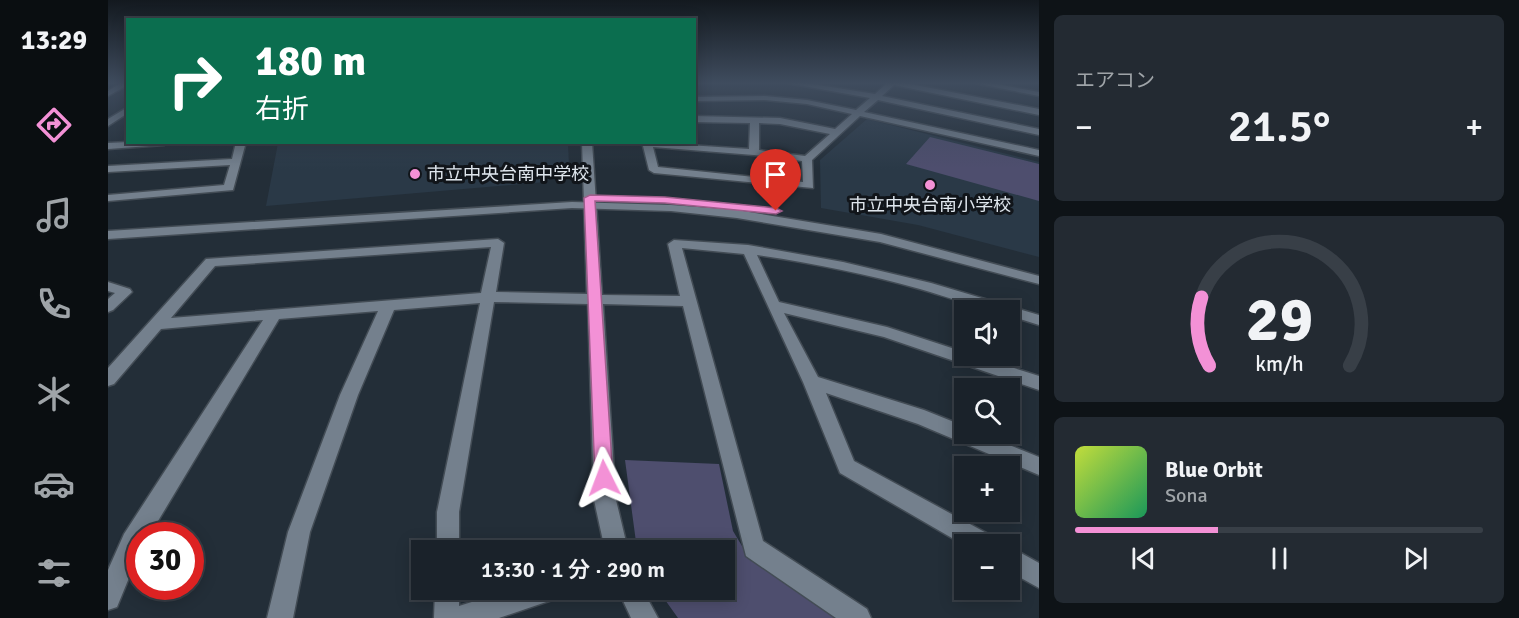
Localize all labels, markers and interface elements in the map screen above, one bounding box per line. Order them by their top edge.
text: 13:29 [21,24,87,57]
text: 180 m [255,36,366,87]
icon: right [156,42,234,120]
text: エアコン [1075,68,1155,93]
text: 右折 [255,93,309,126]
text: 21.5° [1228,99,1330,154]
icon: directions [33,104,75,146]
text: − [1075,107,1093,148]
text: + [1465,107,1483,148]
pin [750,149,801,211]
icon: arrive [759,158,792,191]
place label: 市立中央台南中学校 [427,163,589,185]
marker: 市立中央台南中学校 [408,167,422,181]
marker: 市立中央台南小学校 [923,178,937,192]
icon: music [33,194,75,236]
place label: 市立中央台南小学校 [849,194,1011,216]
text: 29 [1245,281,1313,358]
icon: phone [33,283,75,325]
map controls [954,300,1020,600]
button: sound [954,300,1020,366]
text: km/h [1255,351,1303,377]
icon: climate [33,373,75,415]
button: search [954,378,1020,444]
position arrow [572,446,636,510]
button: + [954,456,1020,522]
text: Blue Orbit [1165,456,1263,483]
icon: car [33,463,75,505]
text: Sona [1165,483,1208,508]
speed limit sign: 30 [126,522,204,600]
button: − [954,534,1020,600]
icon: previous [1127,542,1160,575]
icon: pause [1263,542,1296,575]
icon: next [1399,542,1432,575]
icon: filters [33,552,75,594]
text: 13:30 · 1 分 · 290 m [481,556,665,583]

